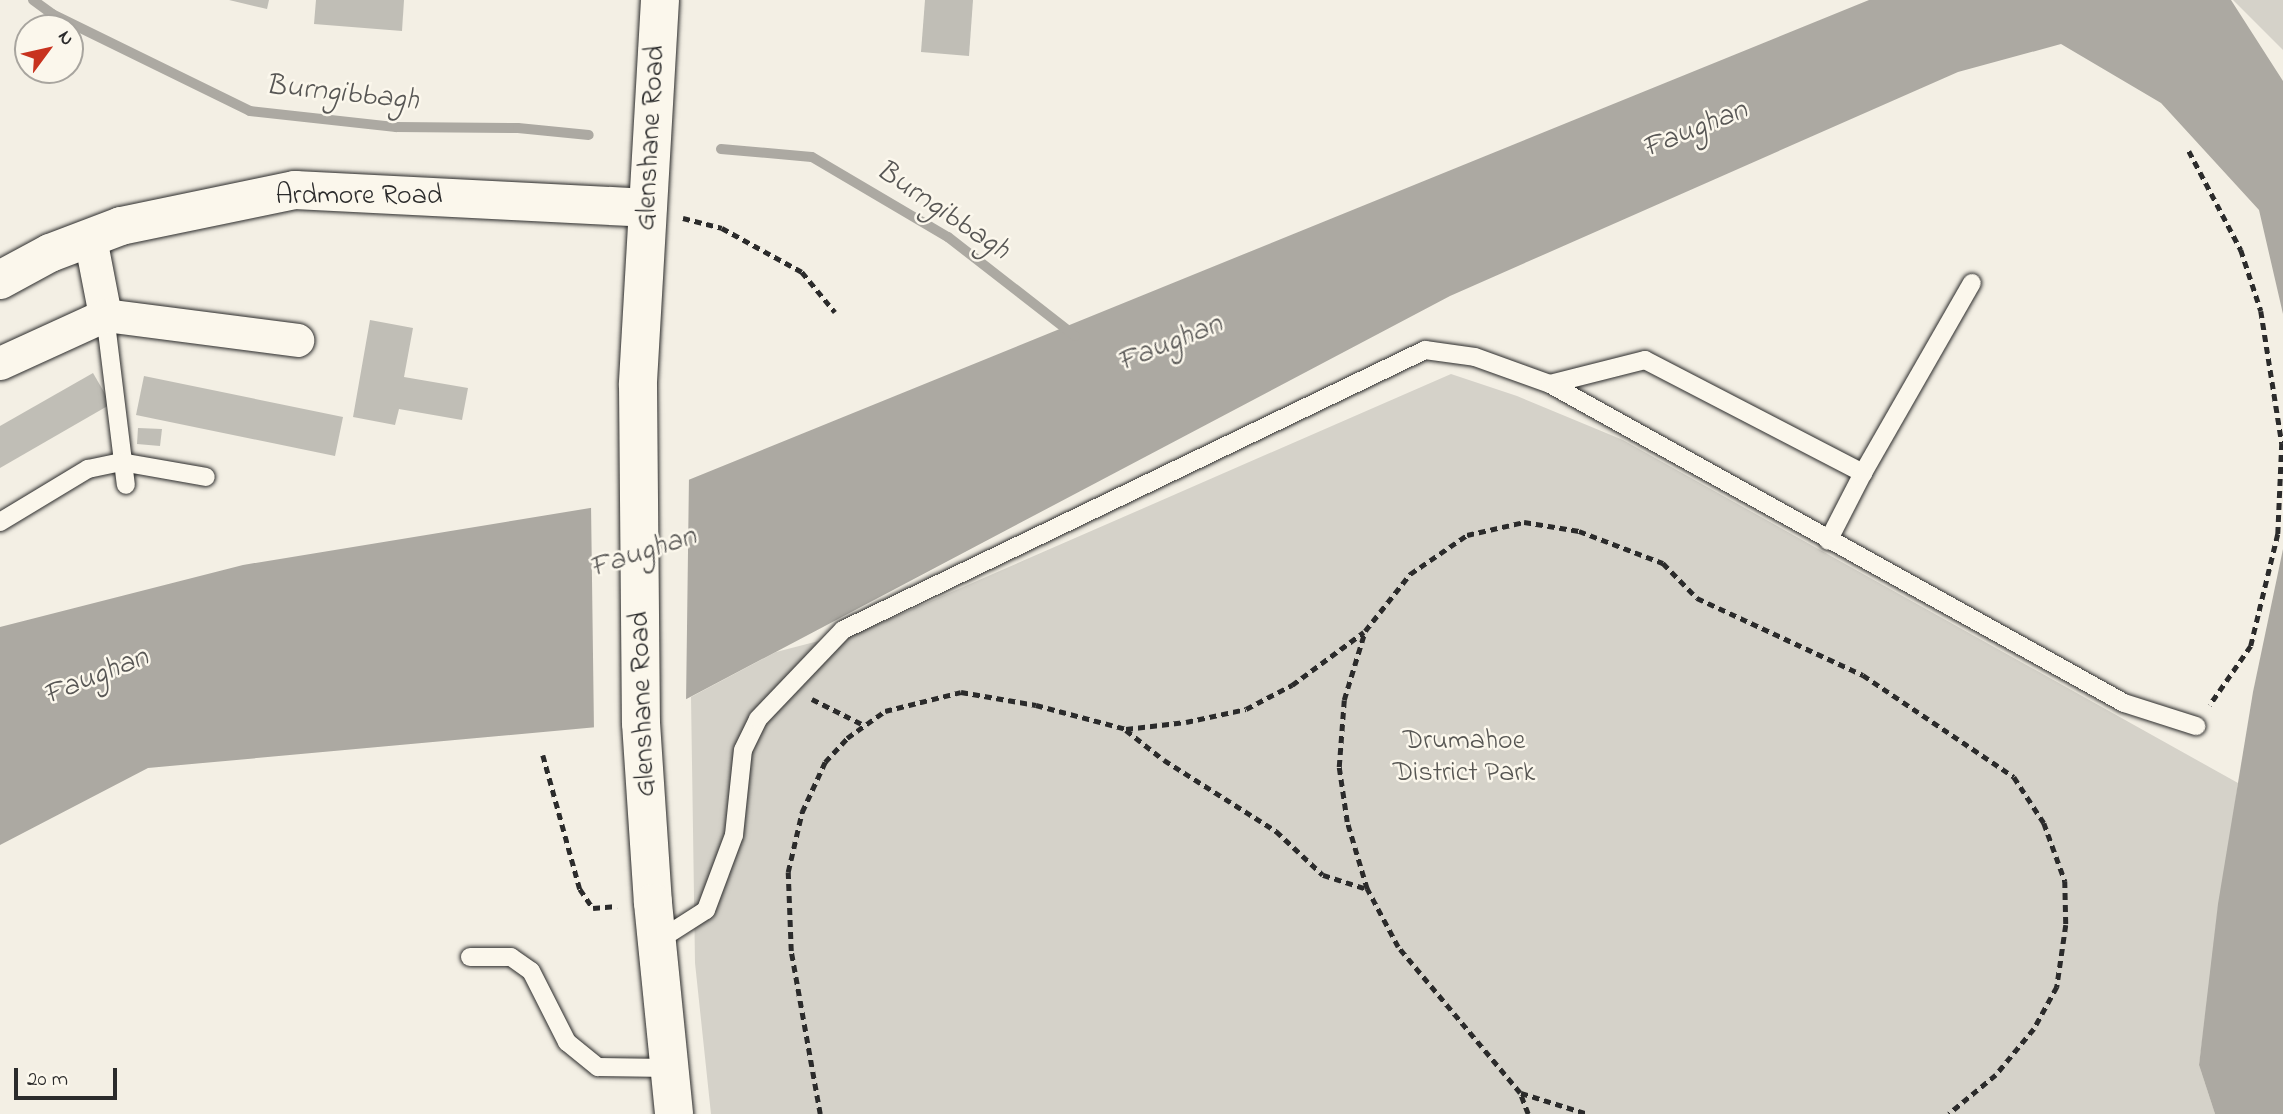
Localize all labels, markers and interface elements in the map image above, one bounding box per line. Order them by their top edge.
north arrow [14,14,84,84]
text: N [51,26,80,51]
street label: Glenshane Road [630,44,674,232]
water label: Burngibbagh [264,68,420,120]
water label: Faughan [1637,93,1753,167]
water label: Burngibbagh [868,153,1016,269]
street label: Ardmore Road [275,180,443,214]
water label: Faughan [1112,307,1228,381]
water label: Faughan [585,519,701,587]
street label: Glenshane Road [624,611,664,797]
water label: Faughan [38,640,154,714]
park label: Drumahoe District Park [1393,725,1535,791]
scale bar [18,1054,121,1098]
text: 20 m [27,1065,68,1095]

